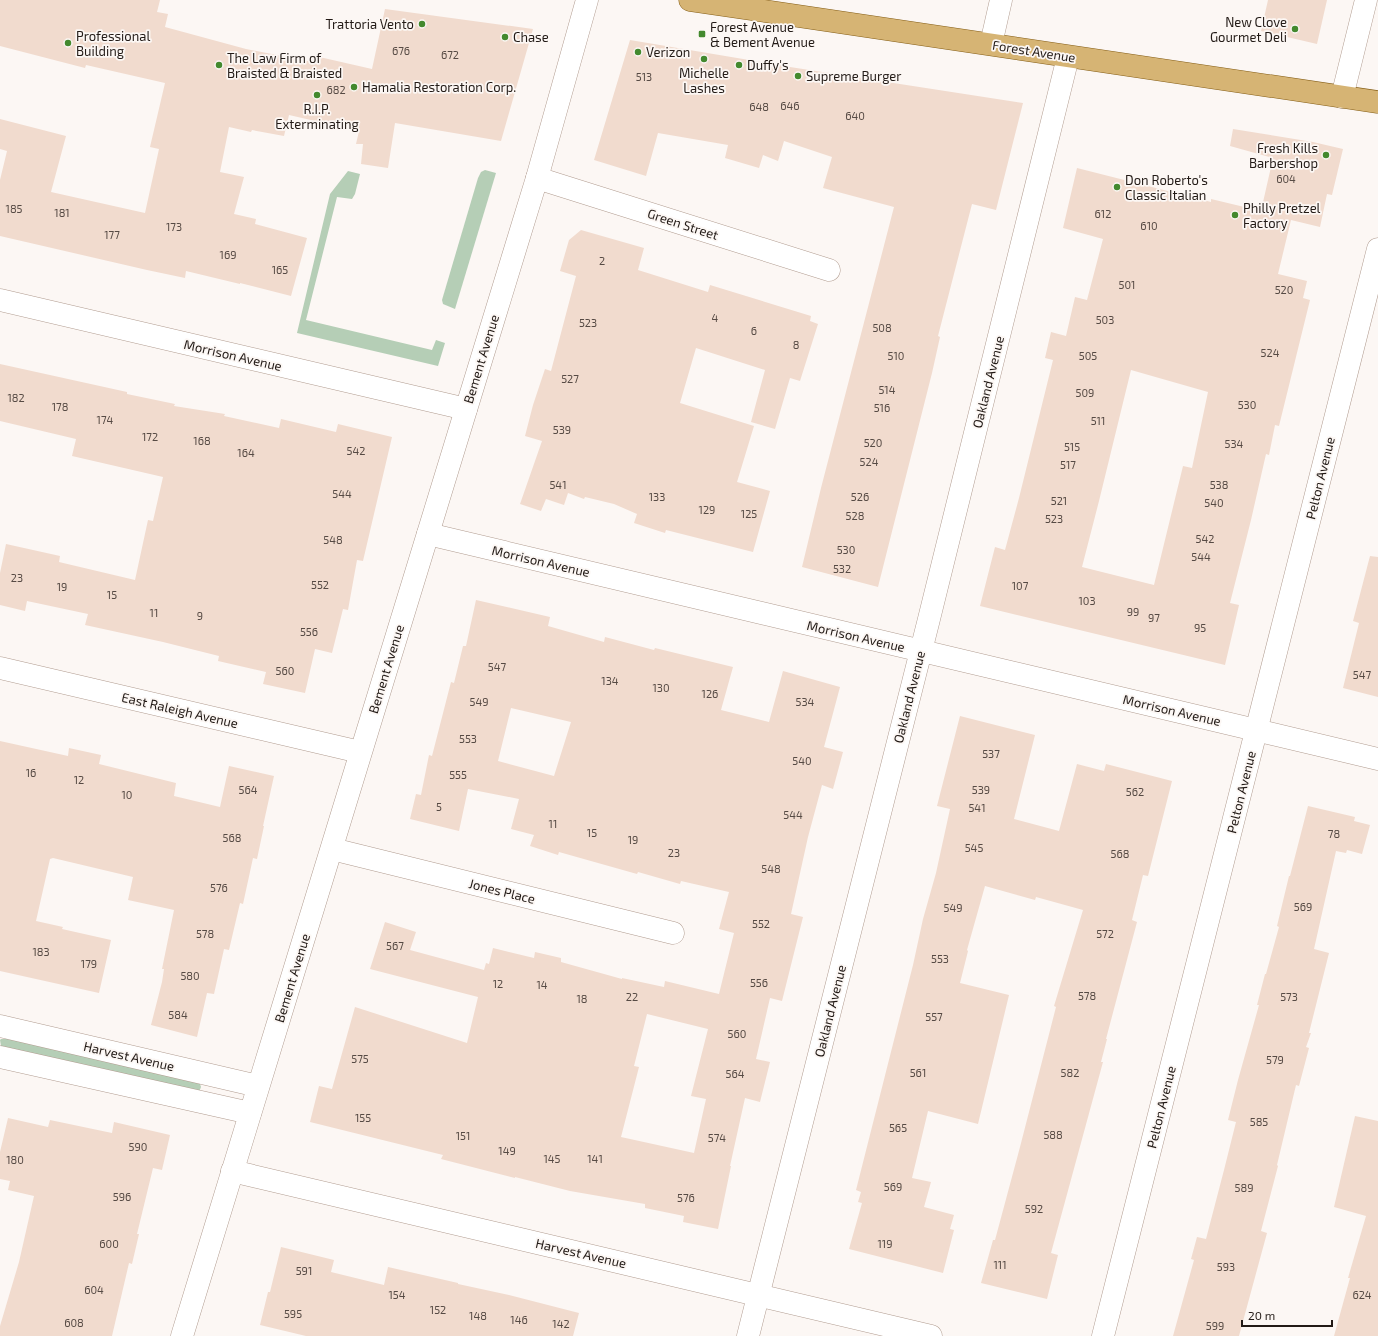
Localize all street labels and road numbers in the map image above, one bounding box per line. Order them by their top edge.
street label: Forest Avenue [991,37,1077,65]
street label: Green Street [645,205,721,243]
street label: Bement Avenue [460,313,502,405]
street label: Oakland Avenue [969,334,1007,430]
street label: Morrison Avenue [182,336,284,374]
street label: Pelton Avenue [1302,435,1338,521]
street label: Morrison Avenue [490,542,592,580]
street label: Morrison Avenue [805,617,907,655]
street label: Bement Avenue [365,623,407,715]
street label: Oakland Avenue [890,649,928,745]
street label: East Raleigh Avenue [120,689,240,731]
street label: Morrison Avenue [1121,691,1223,729]
street label: Pelton Avenue [1223,749,1259,835]
street label: Jones Place [467,875,537,907]
street label: Bement Avenue [271,932,313,1024]
street label: Oakland Avenue [811,963,849,1059]
street label: Harvest Avenue [82,1038,176,1074]
street label: Pelton Avenue [1143,1064,1179,1150]
street label: Harvest Avenue [534,1235,628,1271]

